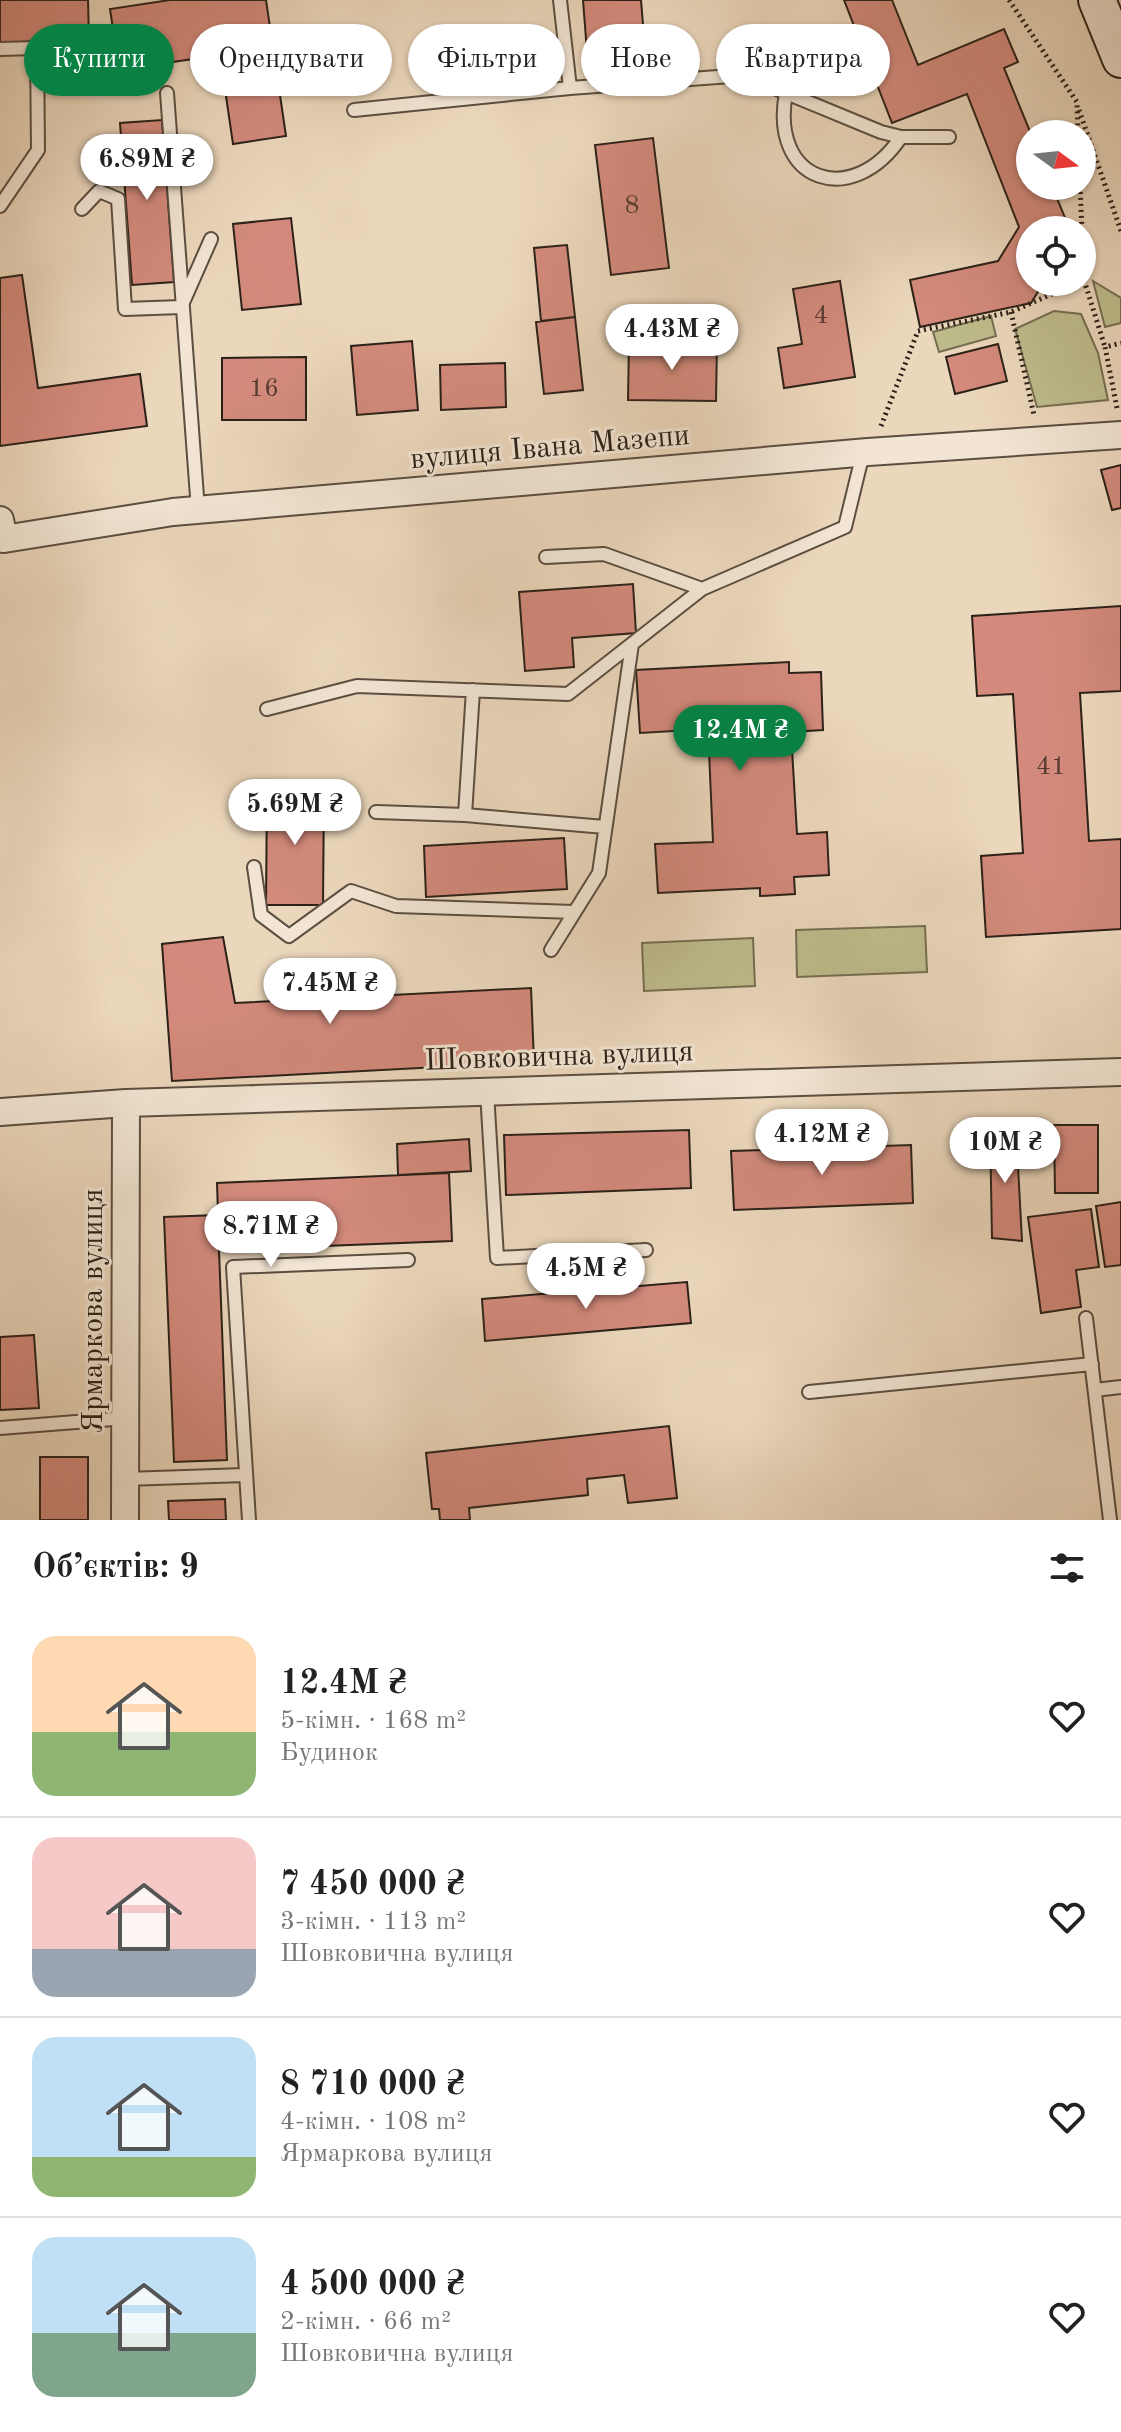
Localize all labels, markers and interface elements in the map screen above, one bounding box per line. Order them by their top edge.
chip: Купити [24,24,174,96]
chip: Орендувати [190,24,392,96]
chip: Фільтри [408,24,565,96]
chip: Нове [581,24,700,96]
chip: Квартира [716,24,890,96]
north arrow [1016,120,1096,200]
map controls [1016,120,1096,296]
pin: 6.89M ₴ [73,134,221,202]
text: 6.89M ₴ [98,147,196,173]
house number: 8 [624,193,640,219]
button: locate [1016,216,1096,296]
house number: 4 [813,303,829,329]
pin: 4.43M ₴ [598,304,746,372]
text: 4.43M ₴ [623,317,721,343]
house number: 16 [249,376,279,402]
street label: вулиця Івана Мазепи [409,421,691,475]
pin: 12.4M ₴ [666,705,814,773]
text: 12.4M ₴ [691,718,789,744]
house number: 41 [1036,754,1066,780]
pin: 5.69M ₴ [221,779,369,847]
text: 5.69M ₴ [246,792,344,818]
pin: 7.45M ₴ [256,958,404,1026]
text: 7.45M ₴ [281,971,379,997]
street label: Шовковична вулиця [424,1037,694,1077]
pin: 4.12M ₴ [748,1109,896,1177]
pin: 10M ₴ [949,1117,1061,1185]
text: 4.12M ₴ [773,1122,871,1148]
text: 10M ₴ [968,1130,1042,1156]
street label: Ярмаркова вулиця [79,1188,109,1434]
pin: 8.71M ₴ [197,1201,345,1269]
text: 8.71M ₴ [222,1214,320,1240]
pin: 4.5M ₴ [521,1243,651,1311]
text: 4.5M ₴ [545,1256,627,1282]
icon: filters [1045,1546,1089,1590]
text: Об’єктів: 9 [32,1551,199,1585]
text: 12.4M ₴ [280,1667,407,1701]
icon: home [96,1668,192,1764]
icon: heart [1045,1694,1089,1738]
text: 5-кімн. · 168 m² [280,1708,466,1734]
text: Будинок [280,1740,378,1766]
text: 7 450 000 ₴ [280,1868,465,1902]
icon: home [96,1869,192,1965]
icon: heart [1045,1895,1089,1939]
text: 3-кімн. · 113 m² [280,1909,466,1935]
text: Шовковична вулиця [280,1941,513,1967]
text: 8 710 000 ₴ [280,2068,465,2102]
icon: home [96,2069,192,2165]
icon: heart [1045,2095,1089,2139]
text: 4-кімн. · 108 m² [280,2109,466,2135]
text: Ярмаркова вулиця [280,2141,492,2167]
text: 4 500 000 ₴ [280,2268,465,2302]
icon: home [96,2269,192,2365]
icon: heart [1045,2295,1089,2339]
text: 2-кімн. · 66 m² [280,2309,451,2335]
text: Шовковична вулиця [280,2341,513,2367]

